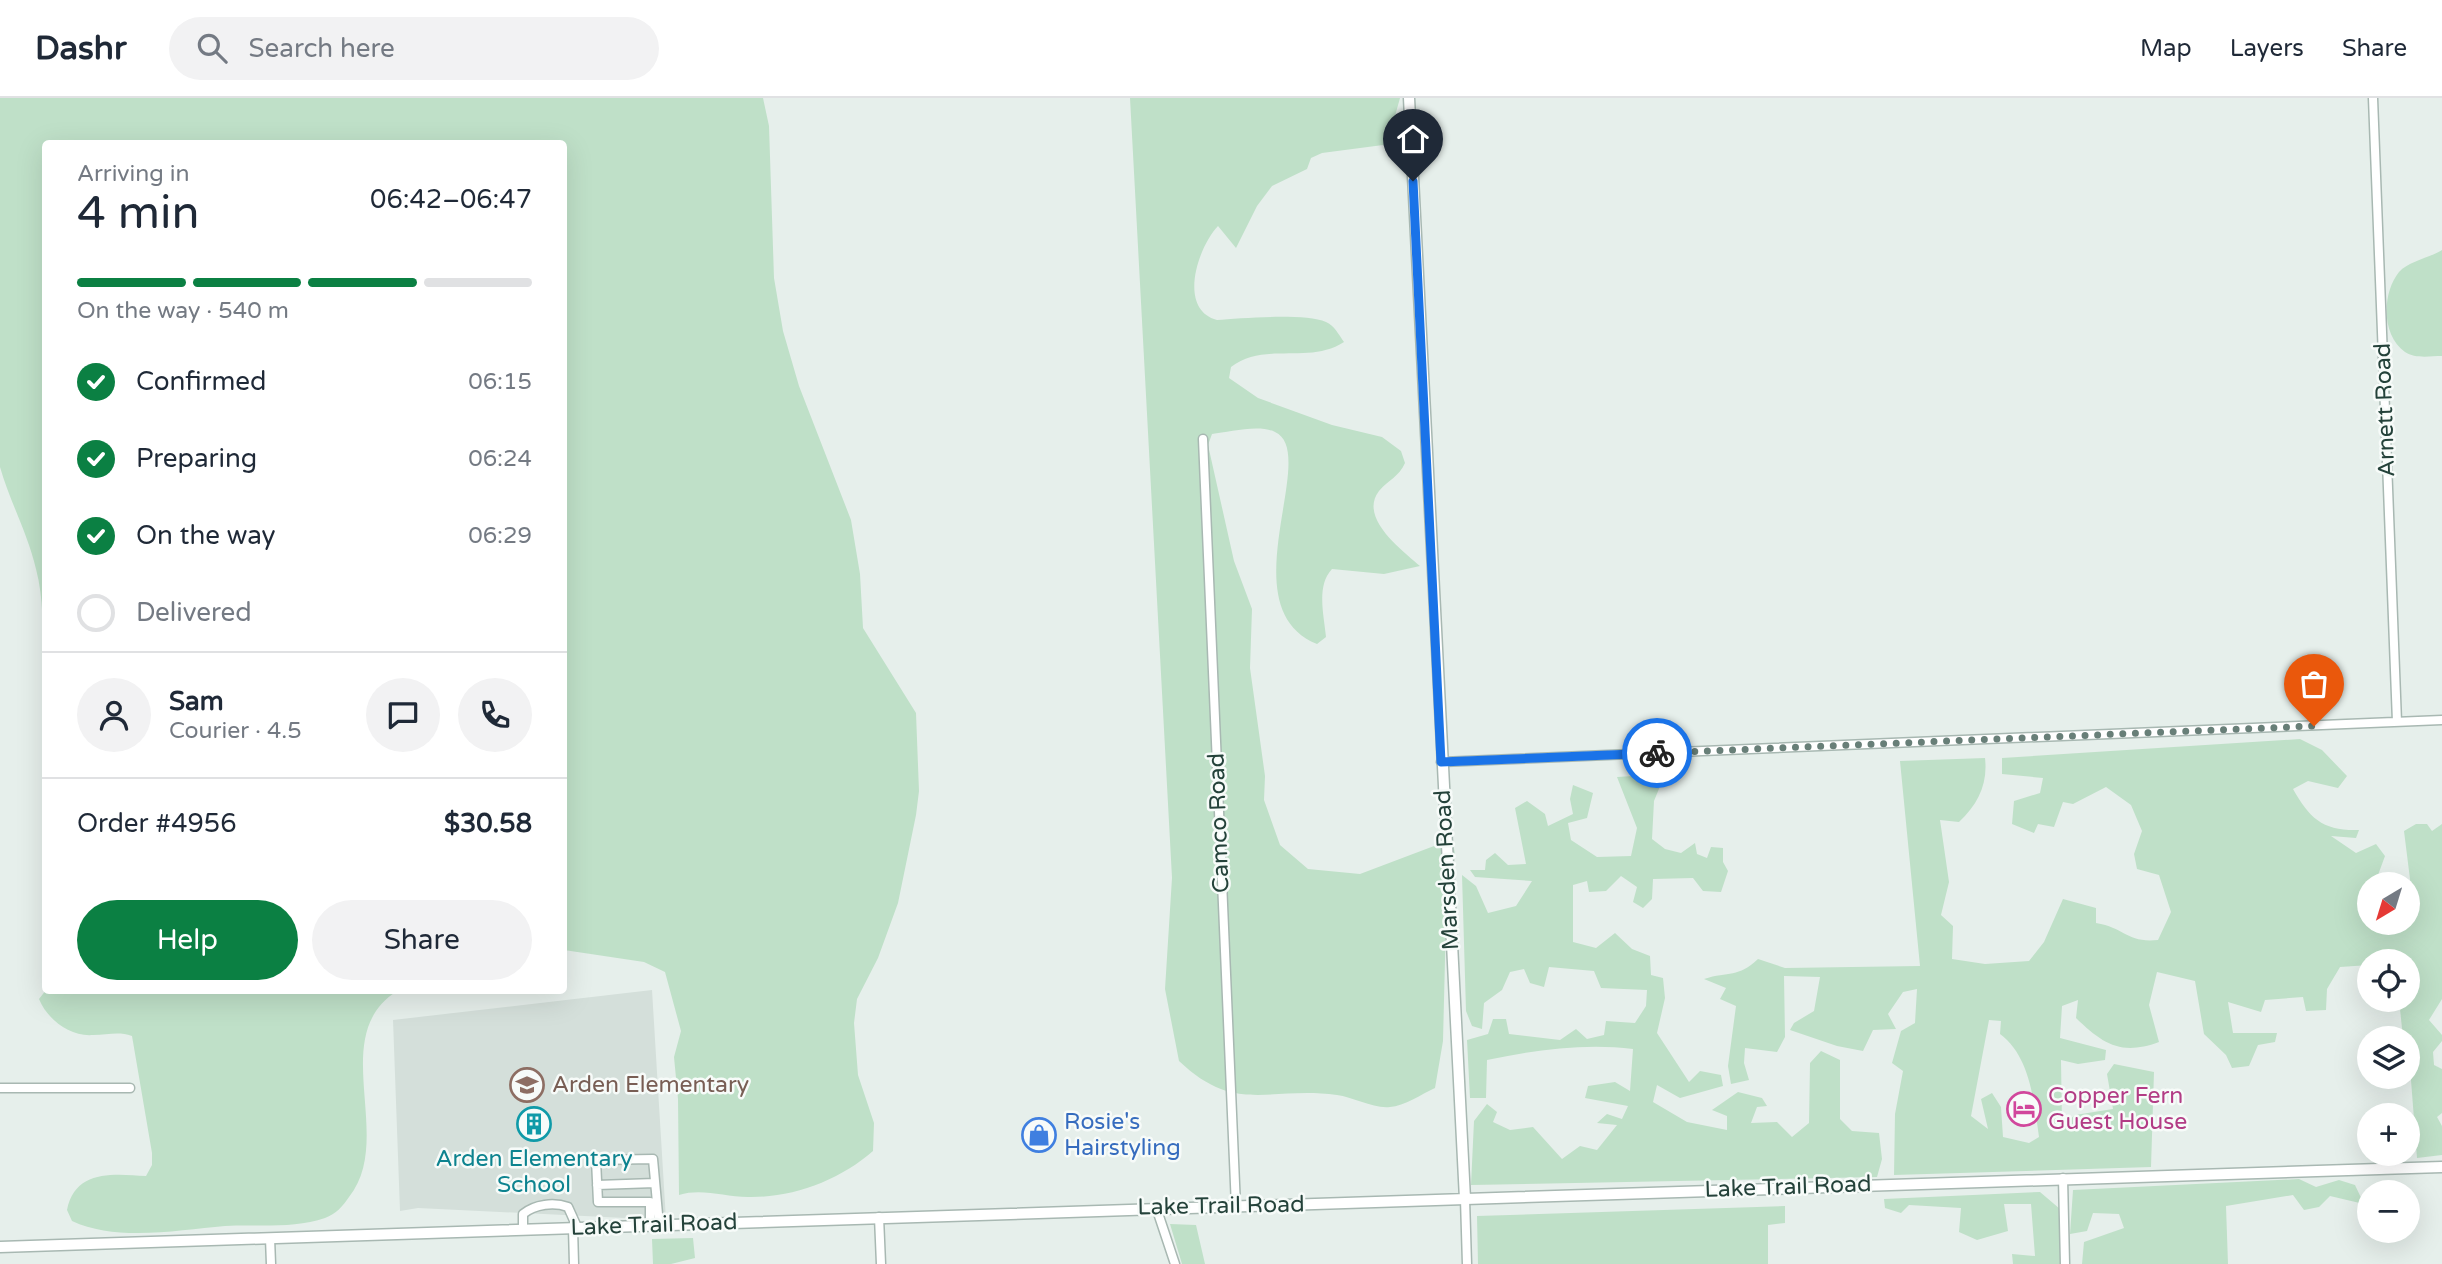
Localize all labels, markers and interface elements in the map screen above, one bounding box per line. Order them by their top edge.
search box [169,17,659,80]
text: Dashr [35,29,127,68]
icon: search [193,29,231,67]
text: Search here [249,33,395,64]
text: Map [2140,34,2192,63]
text: Layers [2230,34,2304,63]
text: Share [2342,34,2407,63]
pin [1383,109,1443,181]
icon: home [1394,120,1432,158]
text: Arriving in [77,160,190,188]
text: 06:42–06:47 [370,184,532,215]
text: 4 min [77,186,200,241]
text: On the way · 540 m [77,297,289,325]
street label: Arnett Road [2369,342,2401,478]
icon: check [77,363,115,401]
text: Confirmed [136,366,266,397]
text: 06:15 [468,368,532,396]
icon: check [77,440,115,478]
text: Preparing [136,443,257,474]
text: 06:24 [468,445,532,473]
icon: check [77,517,115,555]
text: On the way [136,520,276,551]
text: 06:29 [468,522,532,550]
text: Delivered [136,597,252,628]
pin [2284,654,2344,726]
icon: bag [2295,665,2333,703]
button: person [77,678,151,752]
button: chat [366,678,440,752]
button: phone [458,678,532,752]
text: Sam [169,686,224,717]
text: Courier · 4.5 [169,717,302,745]
courier [1622,718,1692,788]
icon: bike [1638,734,1676,772]
street label: Camco Road [1203,753,1235,893]
street label: Marsden Road [1429,789,1465,951]
text: Order #4956 [77,808,237,839]
text: $30.58 [444,808,532,839]
north arrow [2357,872,2420,934]
map controls [2357,872,2420,1243]
button: Help [77,900,298,980]
button: Share [312,900,532,980]
button: locate [2357,949,2420,1012]
button: layers [2357,1026,2420,1089]
school or university icon: Arden Elementary [508,1066,546,1104]
place label: Arden Elementary [552,1071,749,1099]
place label: Copper Fern Guest House [2048,1082,2187,1136]
hotel icon: Copper Fern Guest House [2005,1090,2043,1128]
button: + [2357,1103,2420,1166]
building icon: Arden Elementary School [515,1105,553,1143]
place label: Rosie's Hairstyling [1064,1108,1181,1162]
shop icon: Rosie's Hairstyling [1020,1116,1058,1154]
place label: Arden Elementary School [435,1145,633,1199]
street label: Lake Trail Road [1704,1170,1872,1204]
button: − [2357,1180,2420,1243]
street label: Lake Trail Road [1137,1191,1305,1221]
street label: Lake Trail Road [570,1208,738,1242]

